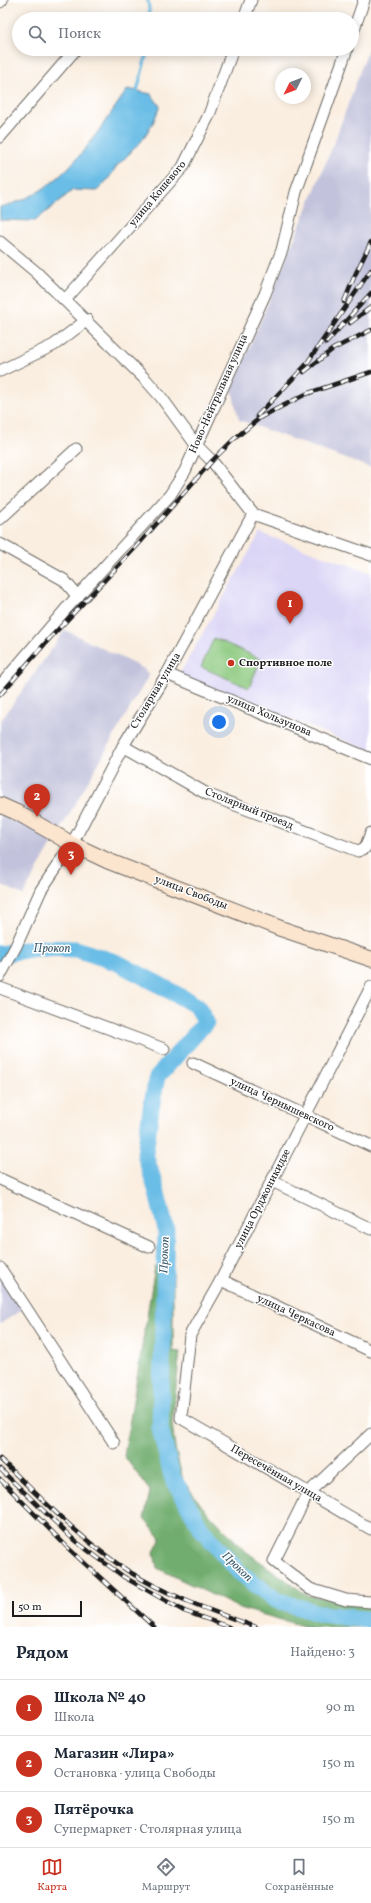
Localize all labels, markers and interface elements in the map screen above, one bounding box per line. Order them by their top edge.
search box [12,12,359,56]
icon: search [26,23,48,45]
text: Поиск [58,24,101,45]
north arrow [275,68,311,104]
street label: улица Кошевого [126,158,190,230]
street label: Ново-Нейтральная улица [186,332,252,456]
pin: 1 [277,591,303,624]
street label: Столярная улица [127,650,185,732]
place label: Спортивное поле [239,656,333,671]
marker: Спортивное поле [226,658,236,668]
street label: улица Хользунова [224,691,314,741]
your location [209,712,229,732]
pin: 2 [24,784,50,817]
street label: Столярный проезд [202,784,296,834]
pin: 3 [58,842,84,875]
street label: улица Свободы [152,872,230,914]
water label: Прокоп [33,941,71,957]
street label: улица Чернышевского [227,1074,337,1136]
street label: улица Орджоникидзе [231,1147,295,1251]
water label: Прокоп [156,1236,174,1274]
street label: улица Черкасова [254,1291,338,1341]
street label: Пересечённая улица [228,1442,325,1507]
water label: Прокоп [218,1548,256,1586]
scale bar [12,1599,82,1618]
text: 50 m [18,1600,42,1615]
text: Рядом [16,1642,69,1665]
text: Найдено: 3 [290,1644,355,1662]
text: Школа № 40 [54,1688,146,1709]
text: 1 [26,1699,32,1717]
text: 90 m [326,1699,355,1717]
text: Школа [54,1709,94,1727]
text: Магазин «Лира» [54,1744,175,1765]
text: 2 [26,1755,32,1773]
text: 150 m [322,1755,355,1773]
text: Остановка · улица Свободы [54,1765,216,1783]
text: Пятёрочка [54,1800,134,1821]
text: 3 [26,1811,32,1829]
text: 150 m [322,1811,355,1829]
text: Супермаркет · Столярная улица [54,1821,242,1839]
tab: Карта [37,1856,67,1895]
tab: Маршрут [142,1856,190,1895]
tab: Сохранённые [265,1856,334,1895]

